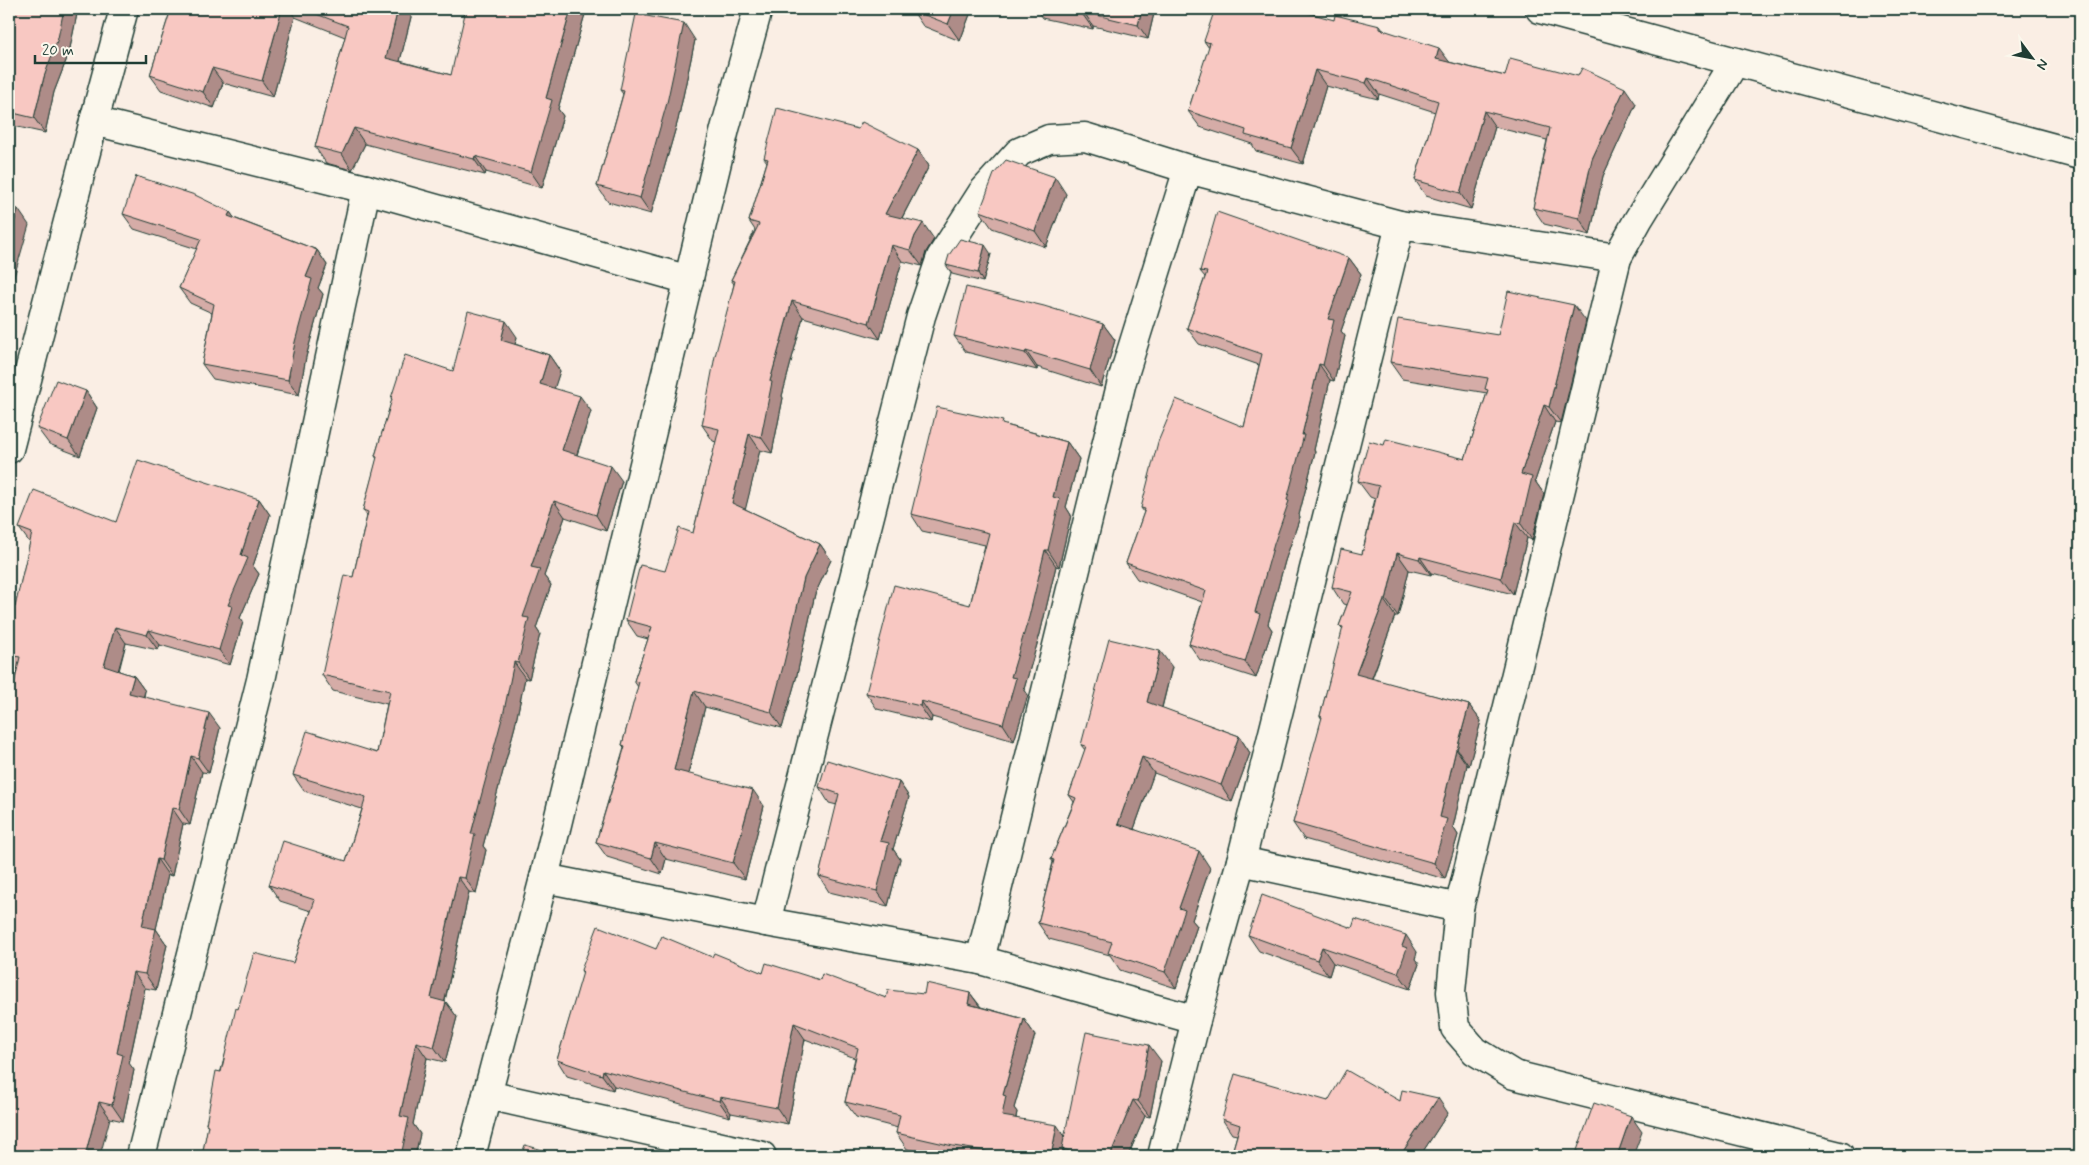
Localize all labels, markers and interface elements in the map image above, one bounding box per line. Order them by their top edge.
scale bar [35,32,146,64]
north arrow [2006,32,2056,82]
text: 20 m [42,41,74,61]
text: N [2032,56,2052,73]

